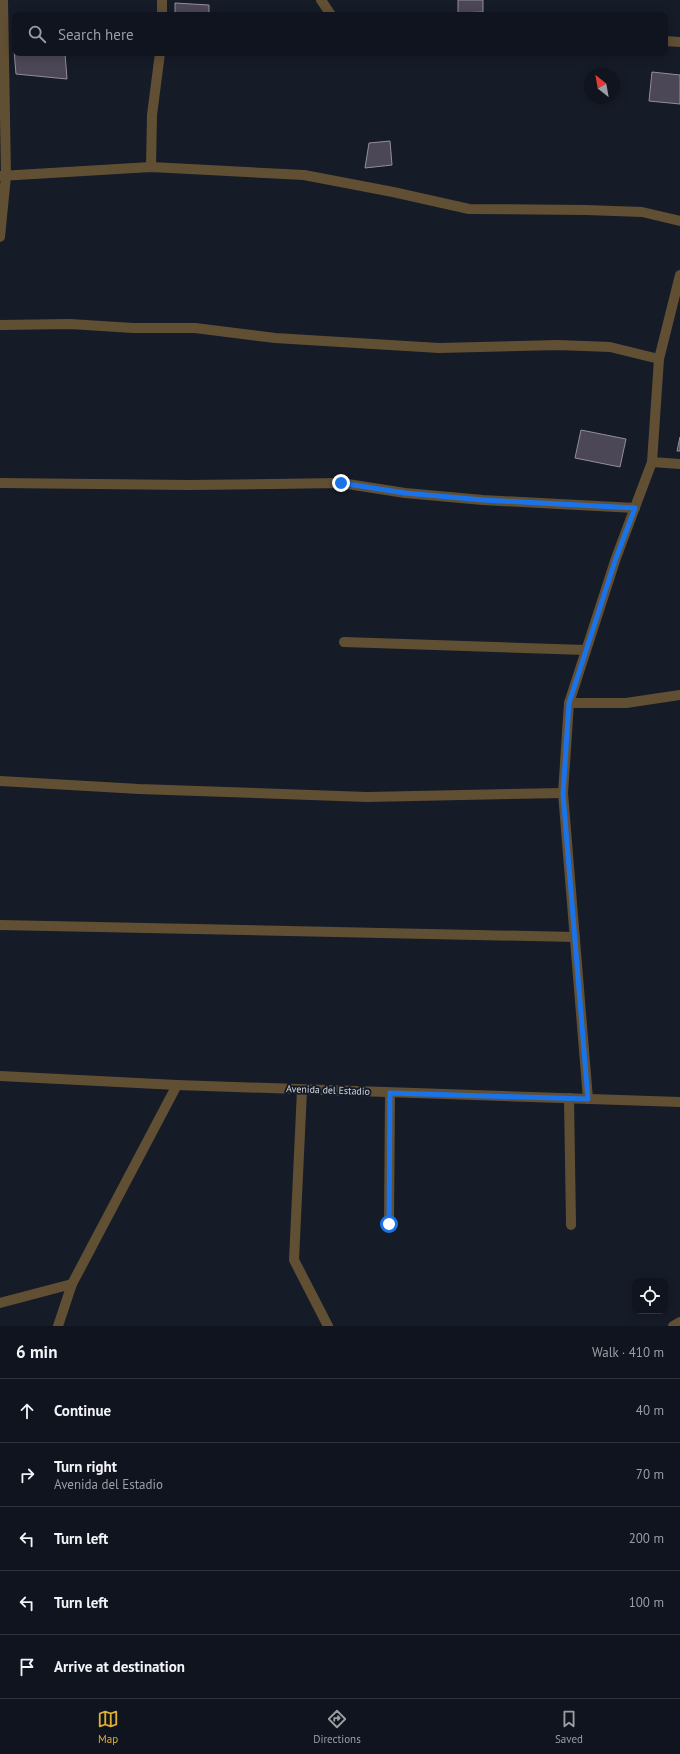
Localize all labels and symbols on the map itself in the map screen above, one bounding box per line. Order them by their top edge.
north arrow [584,68,620,104]
route end [332,474,350,492]
street label: Avenida del Estadio [286,1082,370,1098]
route start [380,1215,398,1233]

